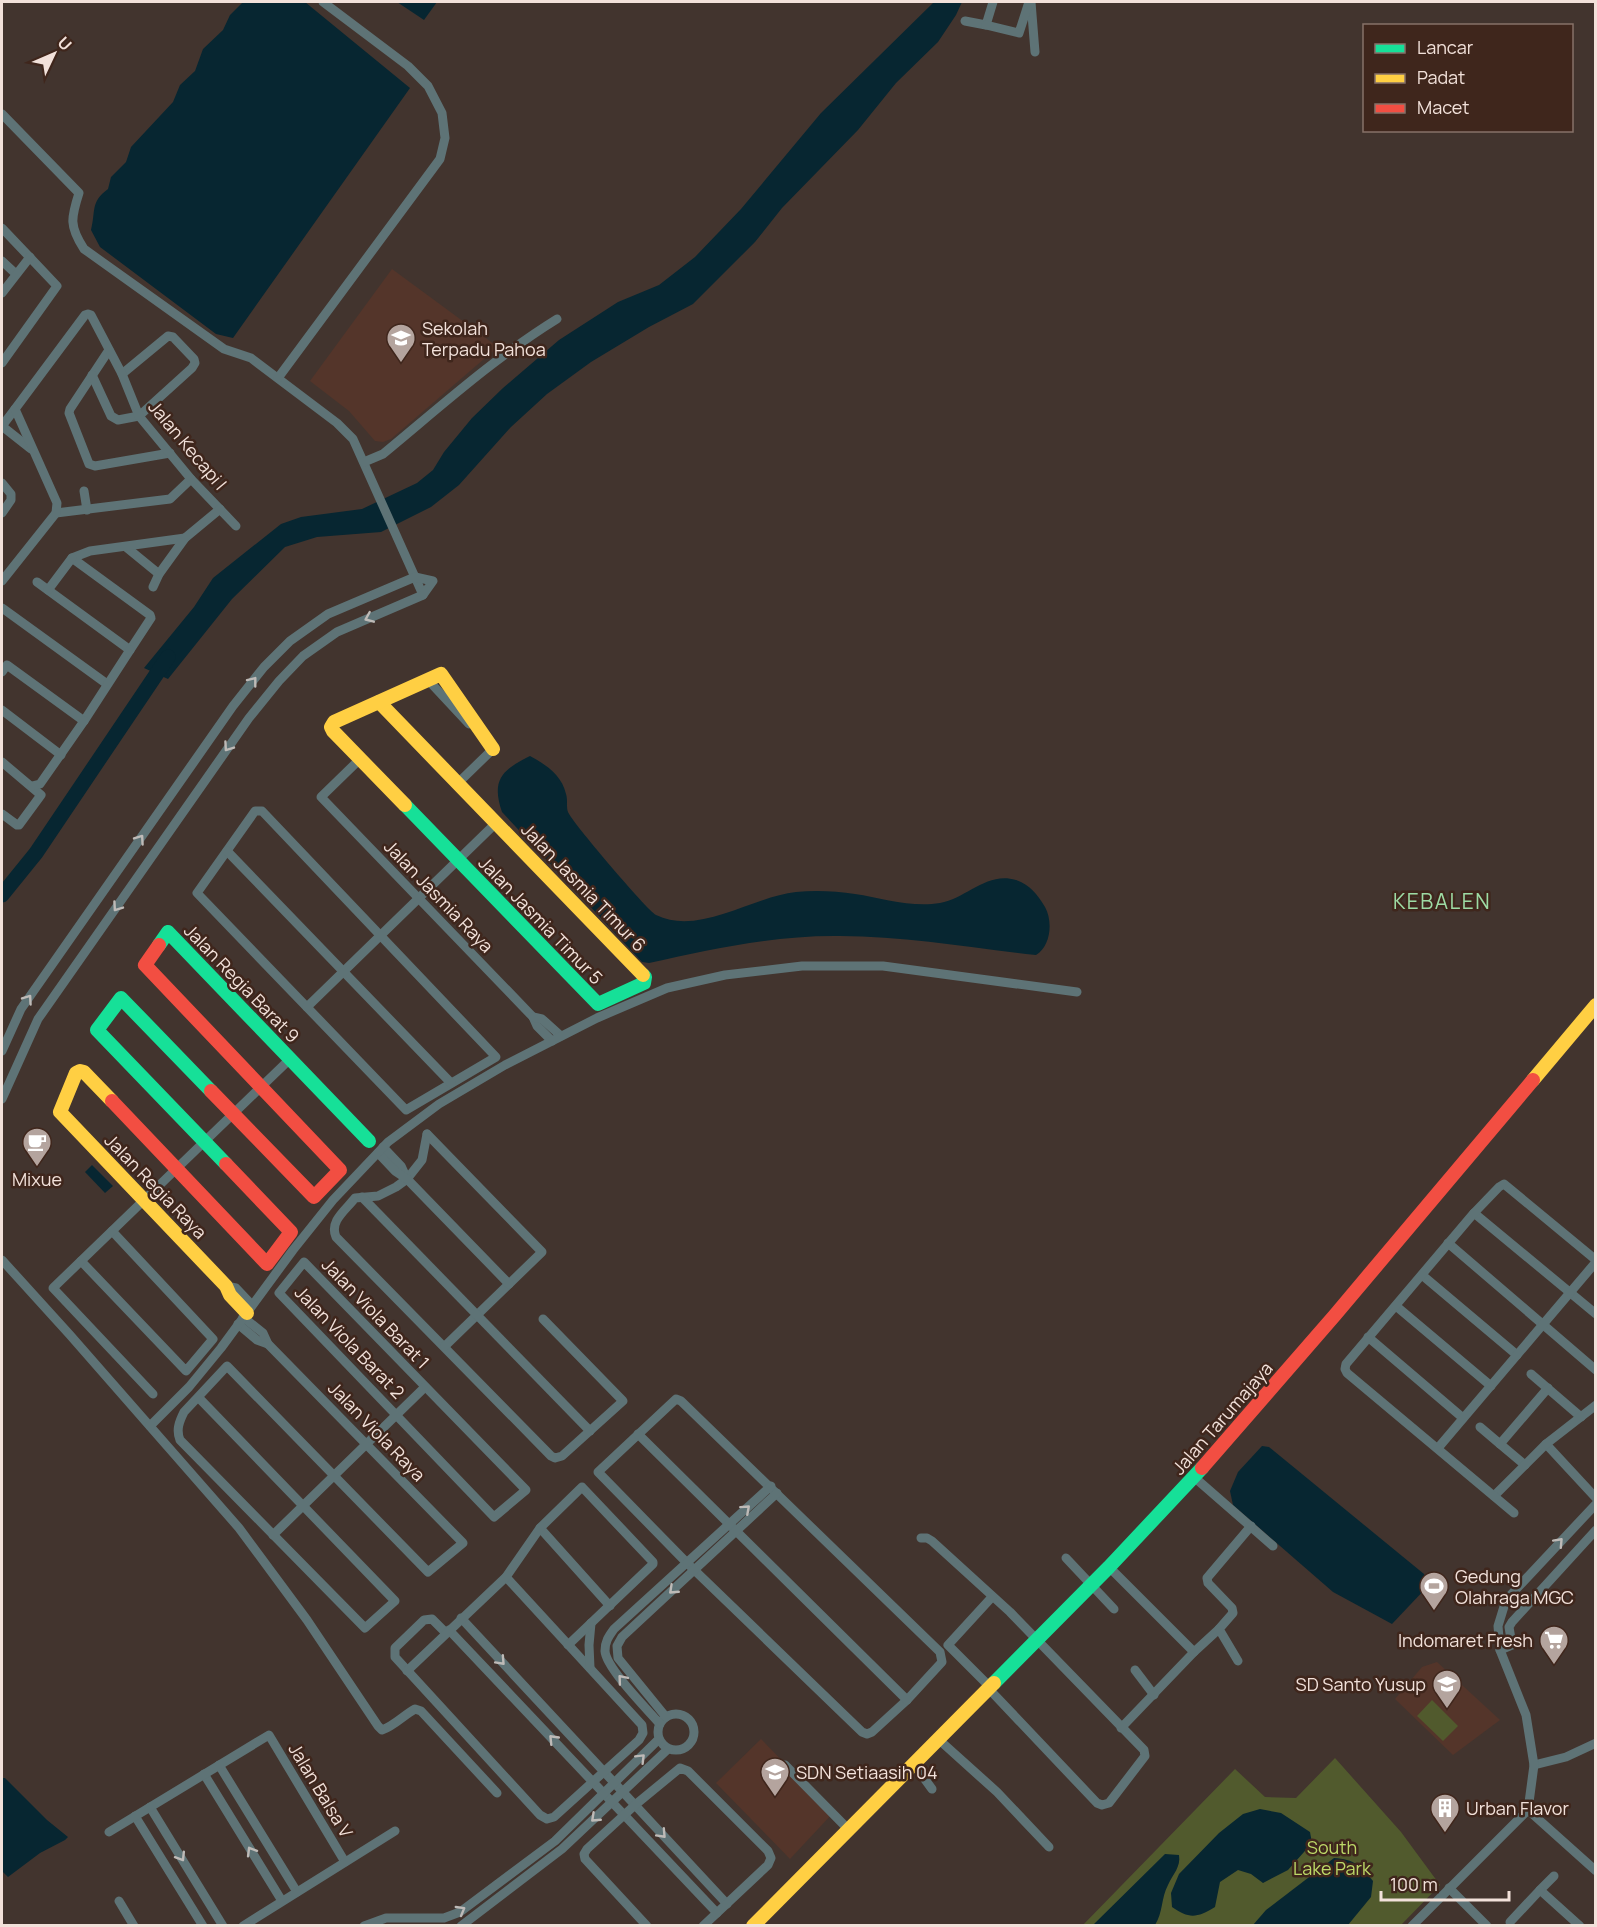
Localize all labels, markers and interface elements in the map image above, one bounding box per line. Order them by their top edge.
north arrow [24,24,84,84]
legend [1363,24,1573,132]
text: U [53,32,77,55]
text: Lancar [1417,35,1474,59]
text: Padat [1417,65,1465,89]
text: Macet [1417,95,1470,119]
place label: Sekolah Terpadu Pahoa [422,316,546,361]
school or university icon: Sekolah Terpadu Pahoa [385,322,417,364]
street label: Jalan Kecapi I [143,395,233,495]
one-way arrow [365,611,376,623]
one-way arrow [246,676,257,687]
one-way arrow [224,741,235,752]
street label: Jalan Jasmia Timur 6 [516,818,652,956]
one-way arrow [133,835,144,846]
street label: Jalan Jasmia Raya [379,835,499,957]
street label: Jalan Jasmia Timur 5 [474,851,608,989]
district label: KEBALEN [1393,887,1491,915]
one-way arrow [113,900,124,911]
street label: Jalan Regia Barat 9 [179,918,305,1048]
one-way arrow [21,995,32,1006]
cafe icon: Mixue [21,1126,53,1168]
street label: Jalan Regia Raya [100,1128,212,1244]
place label: Mixue [12,1167,62,1191]
street label: Jalan Viola Barat 1 [317,1253,435,1373]
street label: Jalan Viola Barat 2 [290,1280,410,1404]
street label: Jalan Tarumajaya [1166,1357,1278,1479]
street label: Jalan Viola Raya [323,1376,431,1486]
one-way arrow [739,1505,750,1516]
one-way arrow [1552,1539,1563,1550]
place label: Gedung Olahraga MGC [1455,1564,1574,1609]
sports icon: Gedung Olahraga MGC [1418,1570,1450,1612]
one-way arrow [670,1583,680,1594]
supermarket icon: Indomaret Fresh [1538,1624,1570,1666]
place label: Indomaret Fresh [1398,1628,1533,1652]
one-way arrow [494,1654,505,1665]
school or university icon: SD Santo Yusup [1431,1668,1463,1710]
place label: SD Santo Yusup [1296,1672,1426,1696]
one-way arrow [618,1675,629,1686]
one-way arrow [550,1735,561,1746]
street label: Jalan Balsa V [283,1738,359,1842]
one-way arrow [634,1754,645,1765]
school or university icon: SDN Setiaasih 04 [759,1756,791,1798]
place label: SDN Setiaasih 04 [796,1760,938,1784]
building icon: Urban Flavor [1429,1792,1461,1834]
place label: Urban Flavor [1466,1796,1569,1820]
one-way arrow [592,1811,602,1822]
one-way arrow [655,1828,666,1838]
park label: South Lake Park [1293,1835,1372,1880]
one-way arrow [247,1847,259,1857]
one-way arrow [173,1851,185,1861]
scale bar [1381,1864,1508,1902]
text: 100 m [1390,1872,1438,1896]
one-way arrow [455,1906,465,1917]

